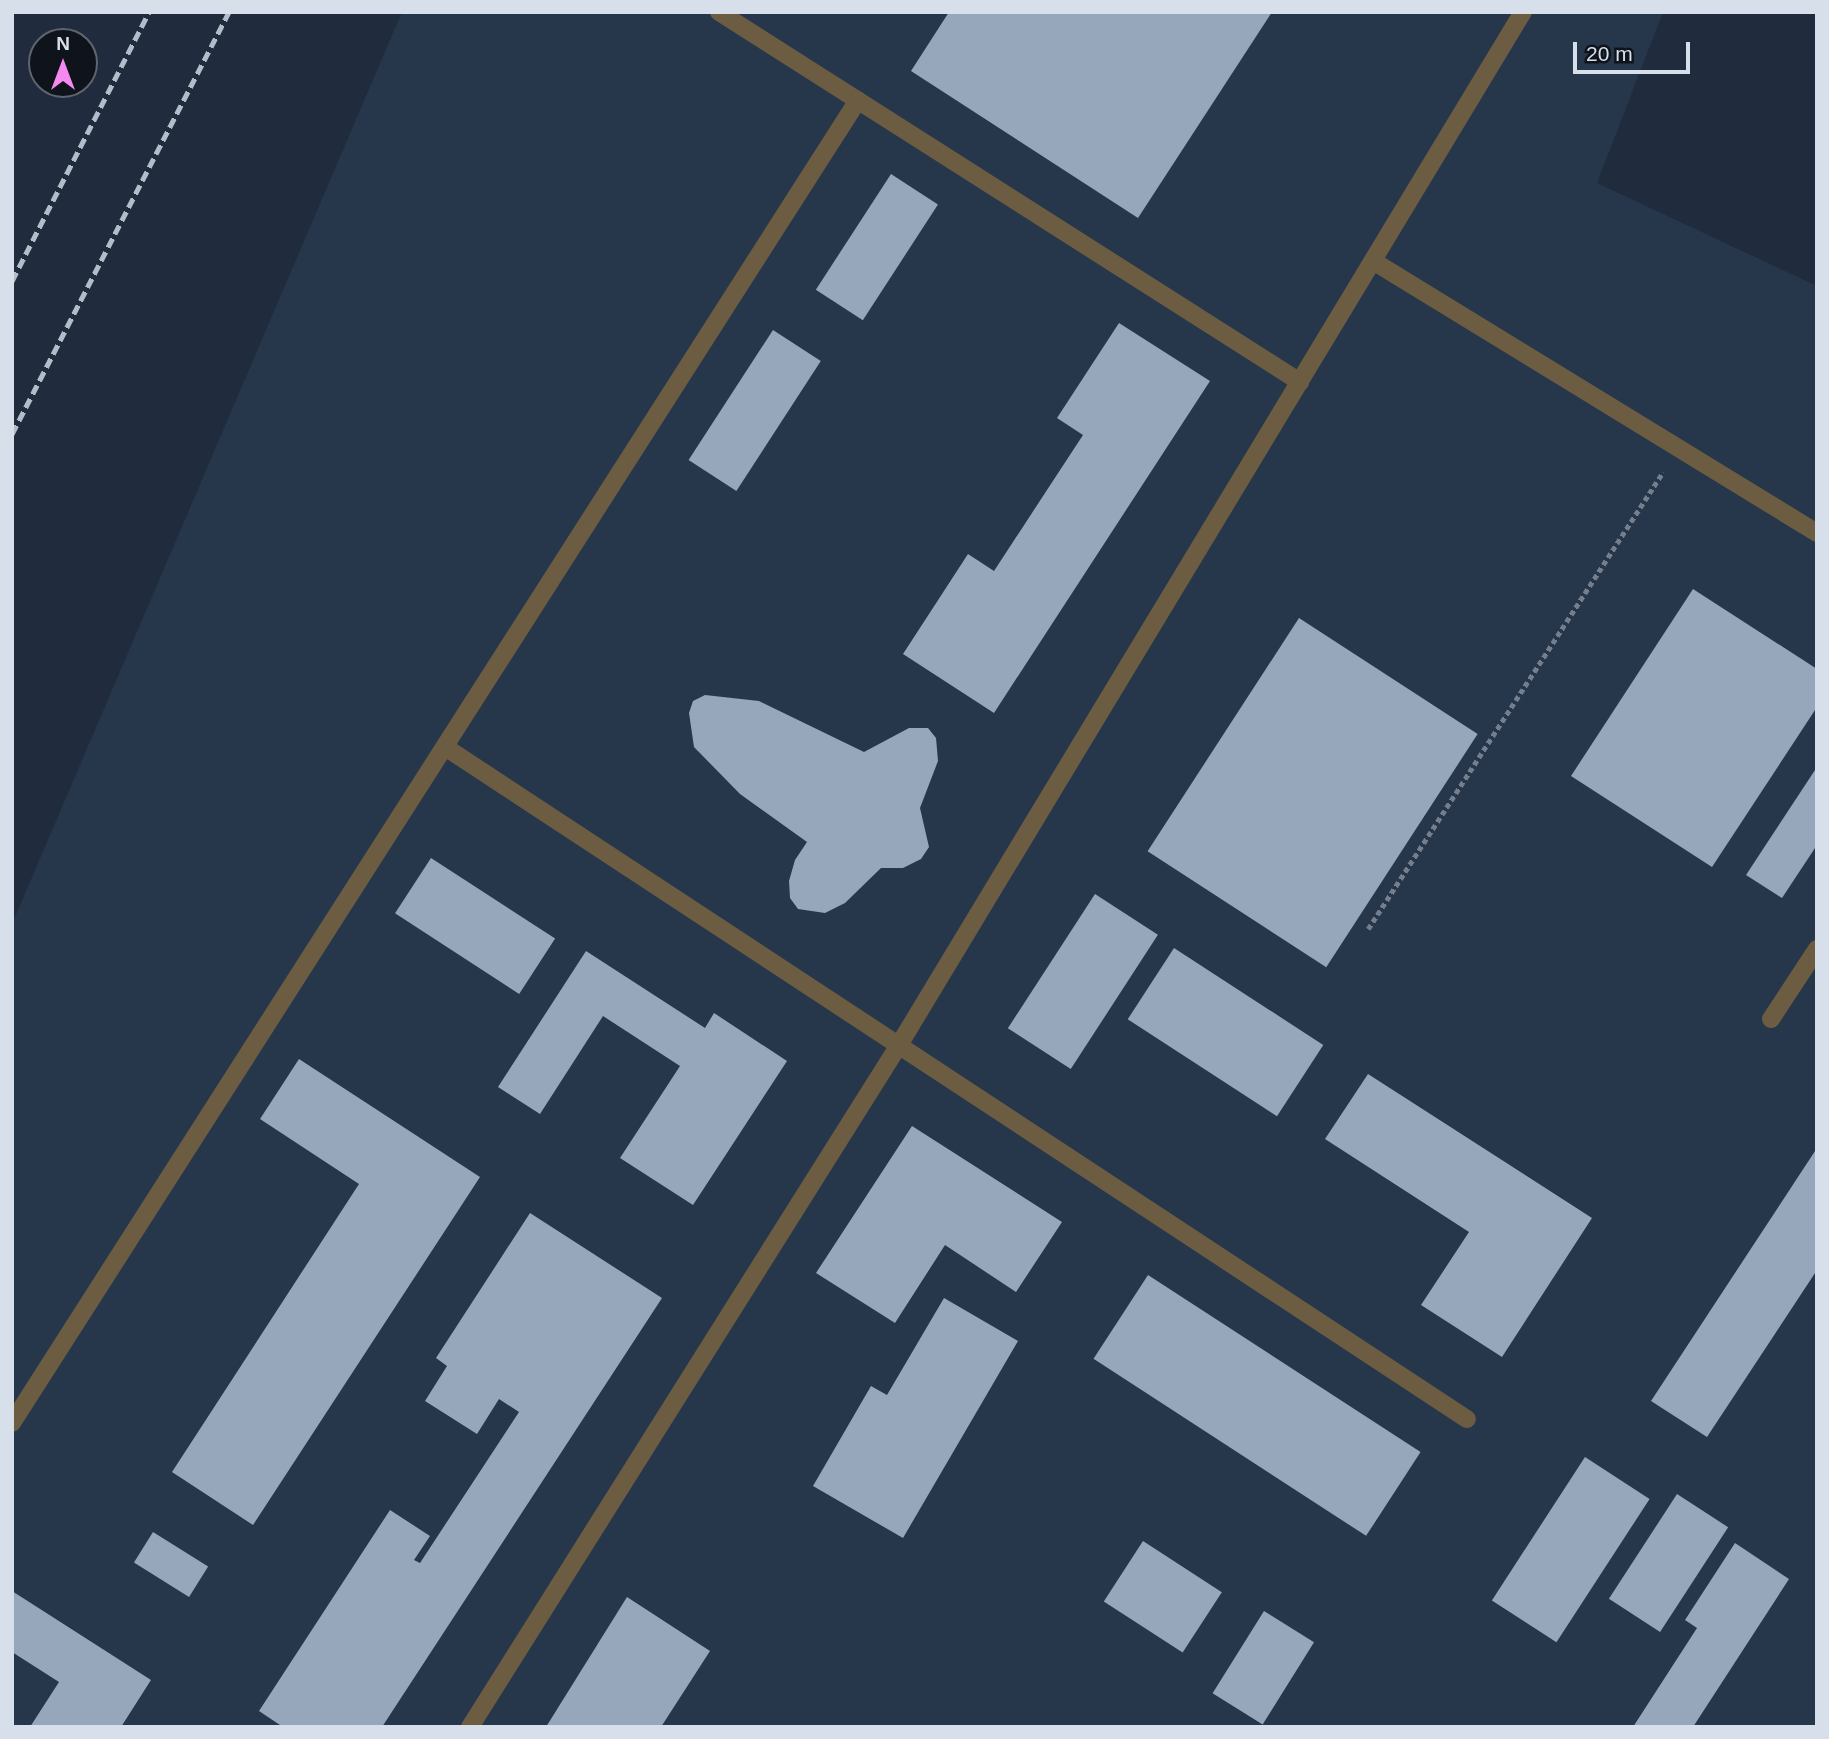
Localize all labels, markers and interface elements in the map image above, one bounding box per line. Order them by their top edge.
north arrow [28,28,98,98]
scale bar [1577,28,1694,72]
text: N [56,33,70,54]
text: 20 m [1586,42,1633,65]

